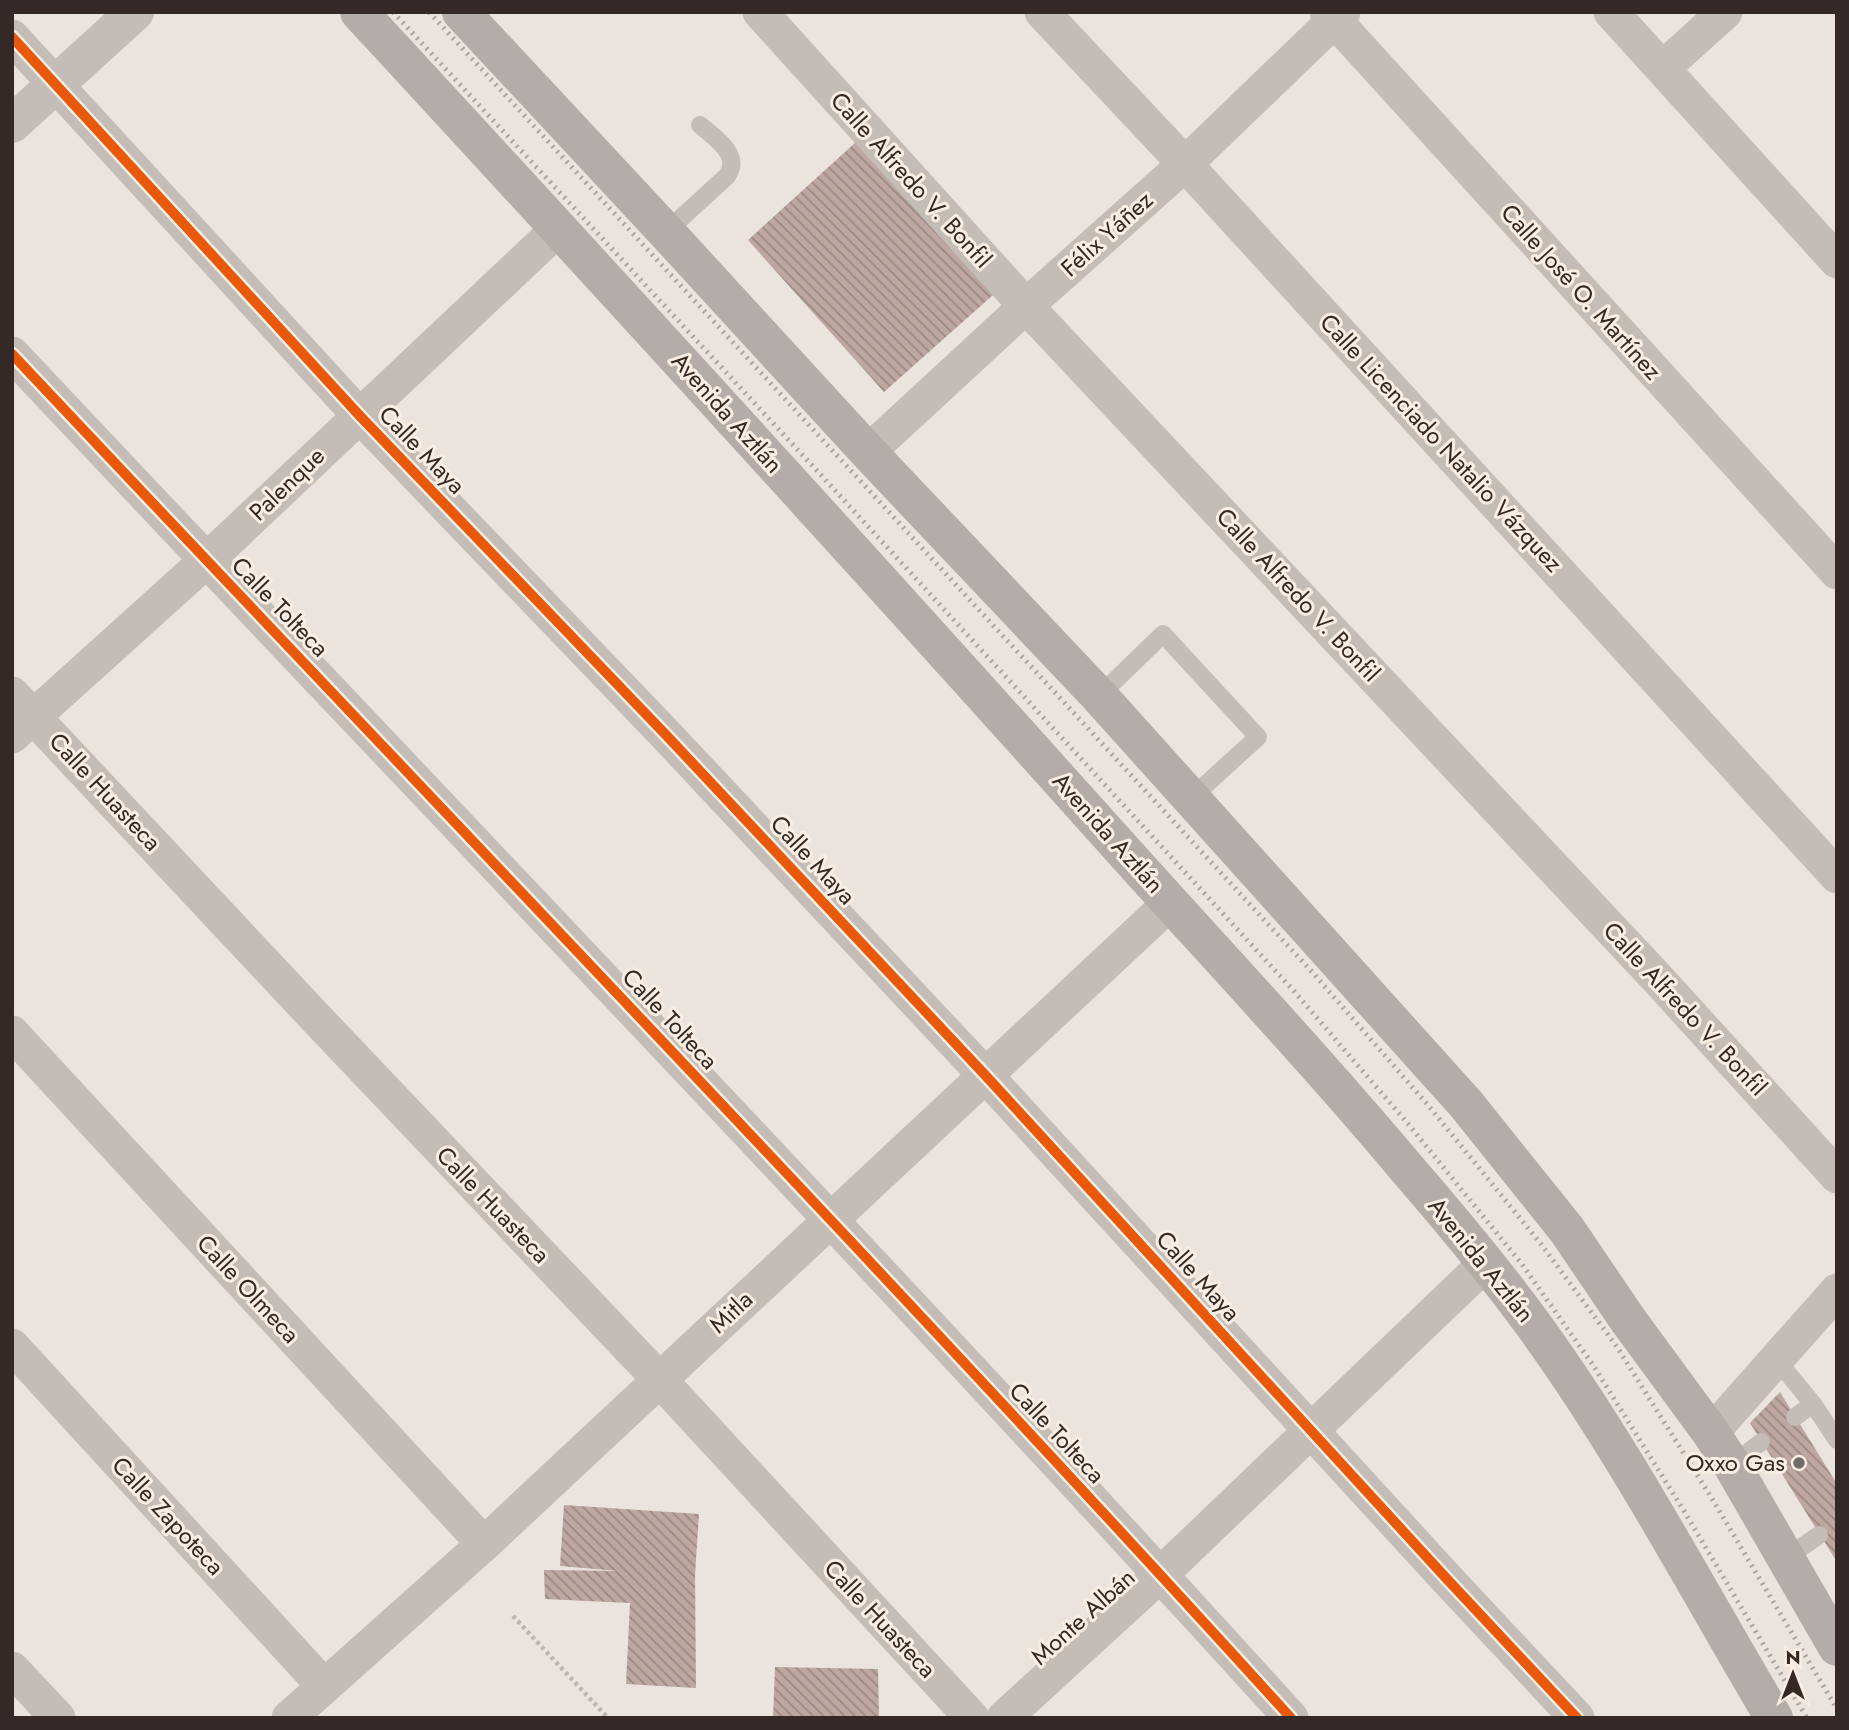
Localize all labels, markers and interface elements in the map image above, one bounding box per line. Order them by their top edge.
street label: Calle Alfredo V. Bonfil [823,84,1000,276]
street label: Félix Yáñez [1053,183,1161,285]
street label: Calle José O. Martínez [1493,196,1670,387]
street label: Calle Licenciado Natalio Vázquez [1312,306,1571,580]
street label: Avenida Aztlán [663,344,791,481]
street label: Calle Maya [371,397,474,502]
street label: Palenque [241,439,332,529]
street label: Calle Alfredo V. Bonfil [1208,500,1388,689]
street label: Calle Tolteca [224,549,337,665]
street label: Calle Huasteca [41,725,170,859]
street label: Avenida Aztlán [1044,764,1172,901]
street label: Calle Maya [763,807,864,912]
street label: Calle Alfredo V. Bonfil [1595,914,1775,1103]
street label: Calle Tolteca [614,960,727,1077]
street label: Calle Huasteca [428,1138,558,1271]
street label: Avenida Aztlán [1420,1190,1543,1330]
street label: Calle Maya [1148,1223,1249,1329]
street label: Calle Olmeca [189,1227,308,1351]
street label: Mitla [701,1282,760,1341]
street label: Calle Tolteca [1001,1374,1114,1491]
place label: Oxxo Gas [1685,1445,1785,1480]
street label: Calle Zapoteca [104,1448,233,1583]
marker: Oxxo Gas [1791,1455,1807,1471]
street label: Calle Huasteca [816,1552,945,1686]
street label: Monte Albán [1023,1560,1143,1673]
north arrow [1758,1639,1828,1709]
text: N [1785,1644,1801,1671]

